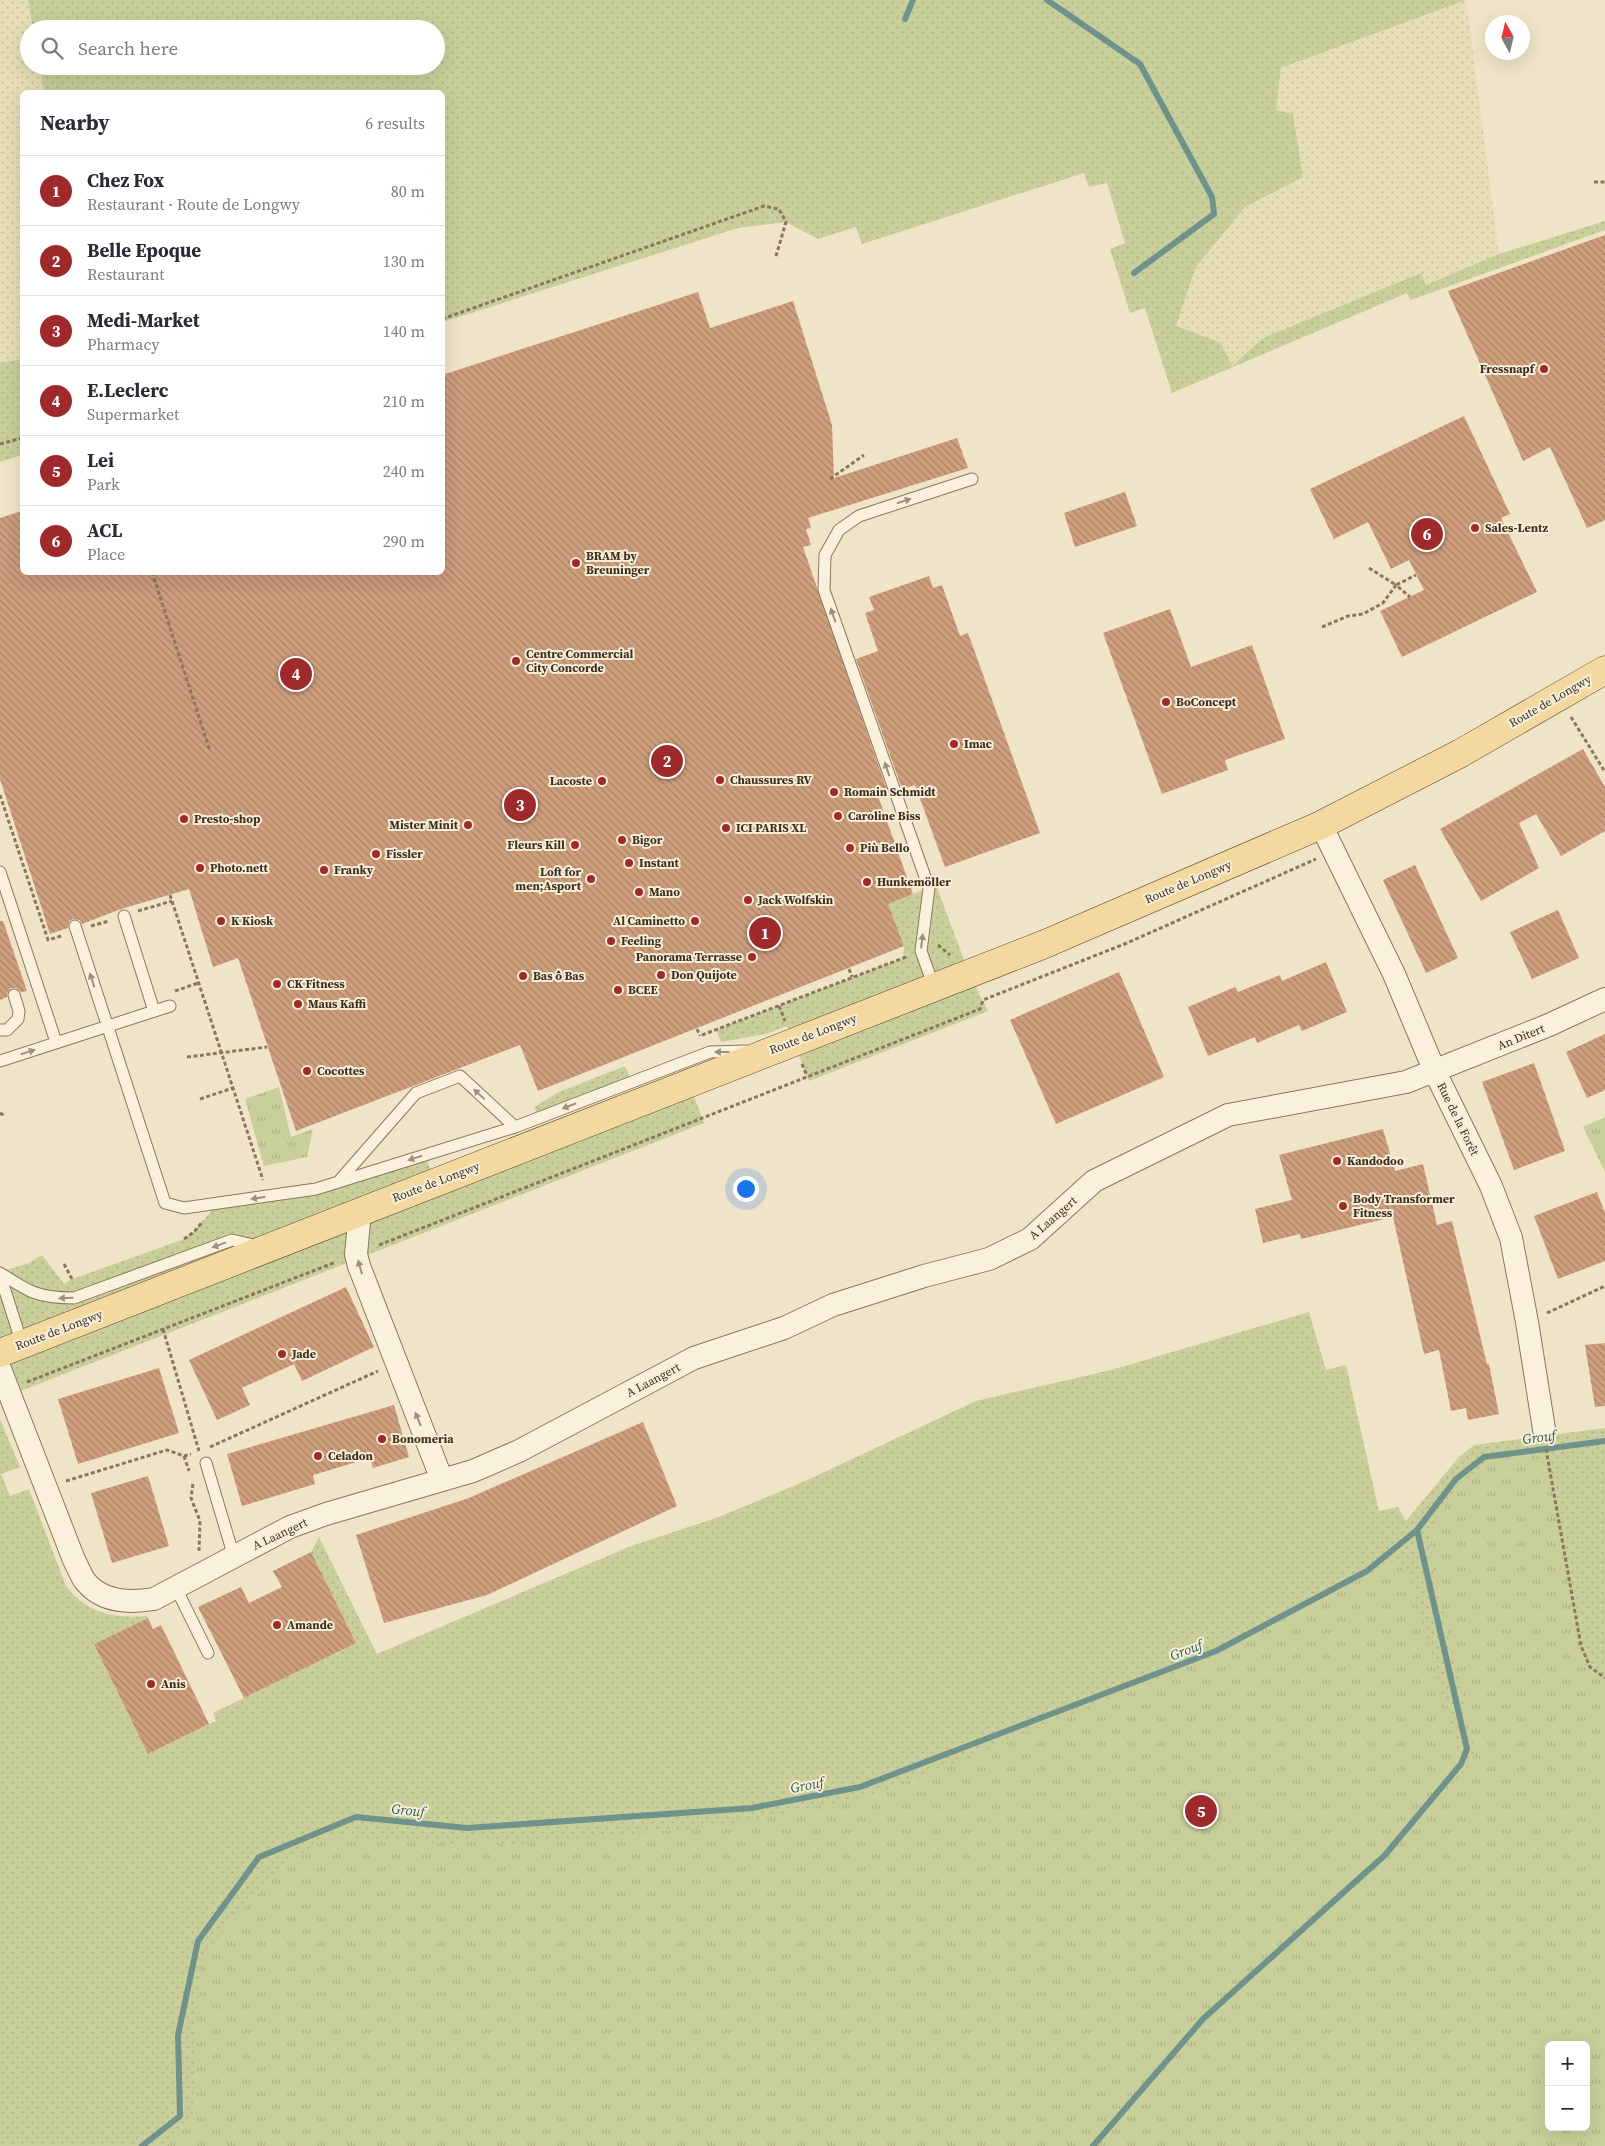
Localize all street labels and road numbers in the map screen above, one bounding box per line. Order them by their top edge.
street label: Route de Longwy [1506,671,1595,731]
street label: Route de Longwy [1142,856,1234,907]
street label: Route de Longwy [767,1010,860,1058]
street label: An Ditert [1495,1020,1547,1054]
street label: Rue de la Forêt [1433,1080,1483,1158]
street label: Route de Longwy [390,1158,483,1206]
street label: A Laangert [1026,1193,1080,1243]
street label: Route de Longwy [13,1306,106,1354]
street label: A Laangert [623,1359,683,1401]
street label: A Laangert [250,1514,310,1554]

